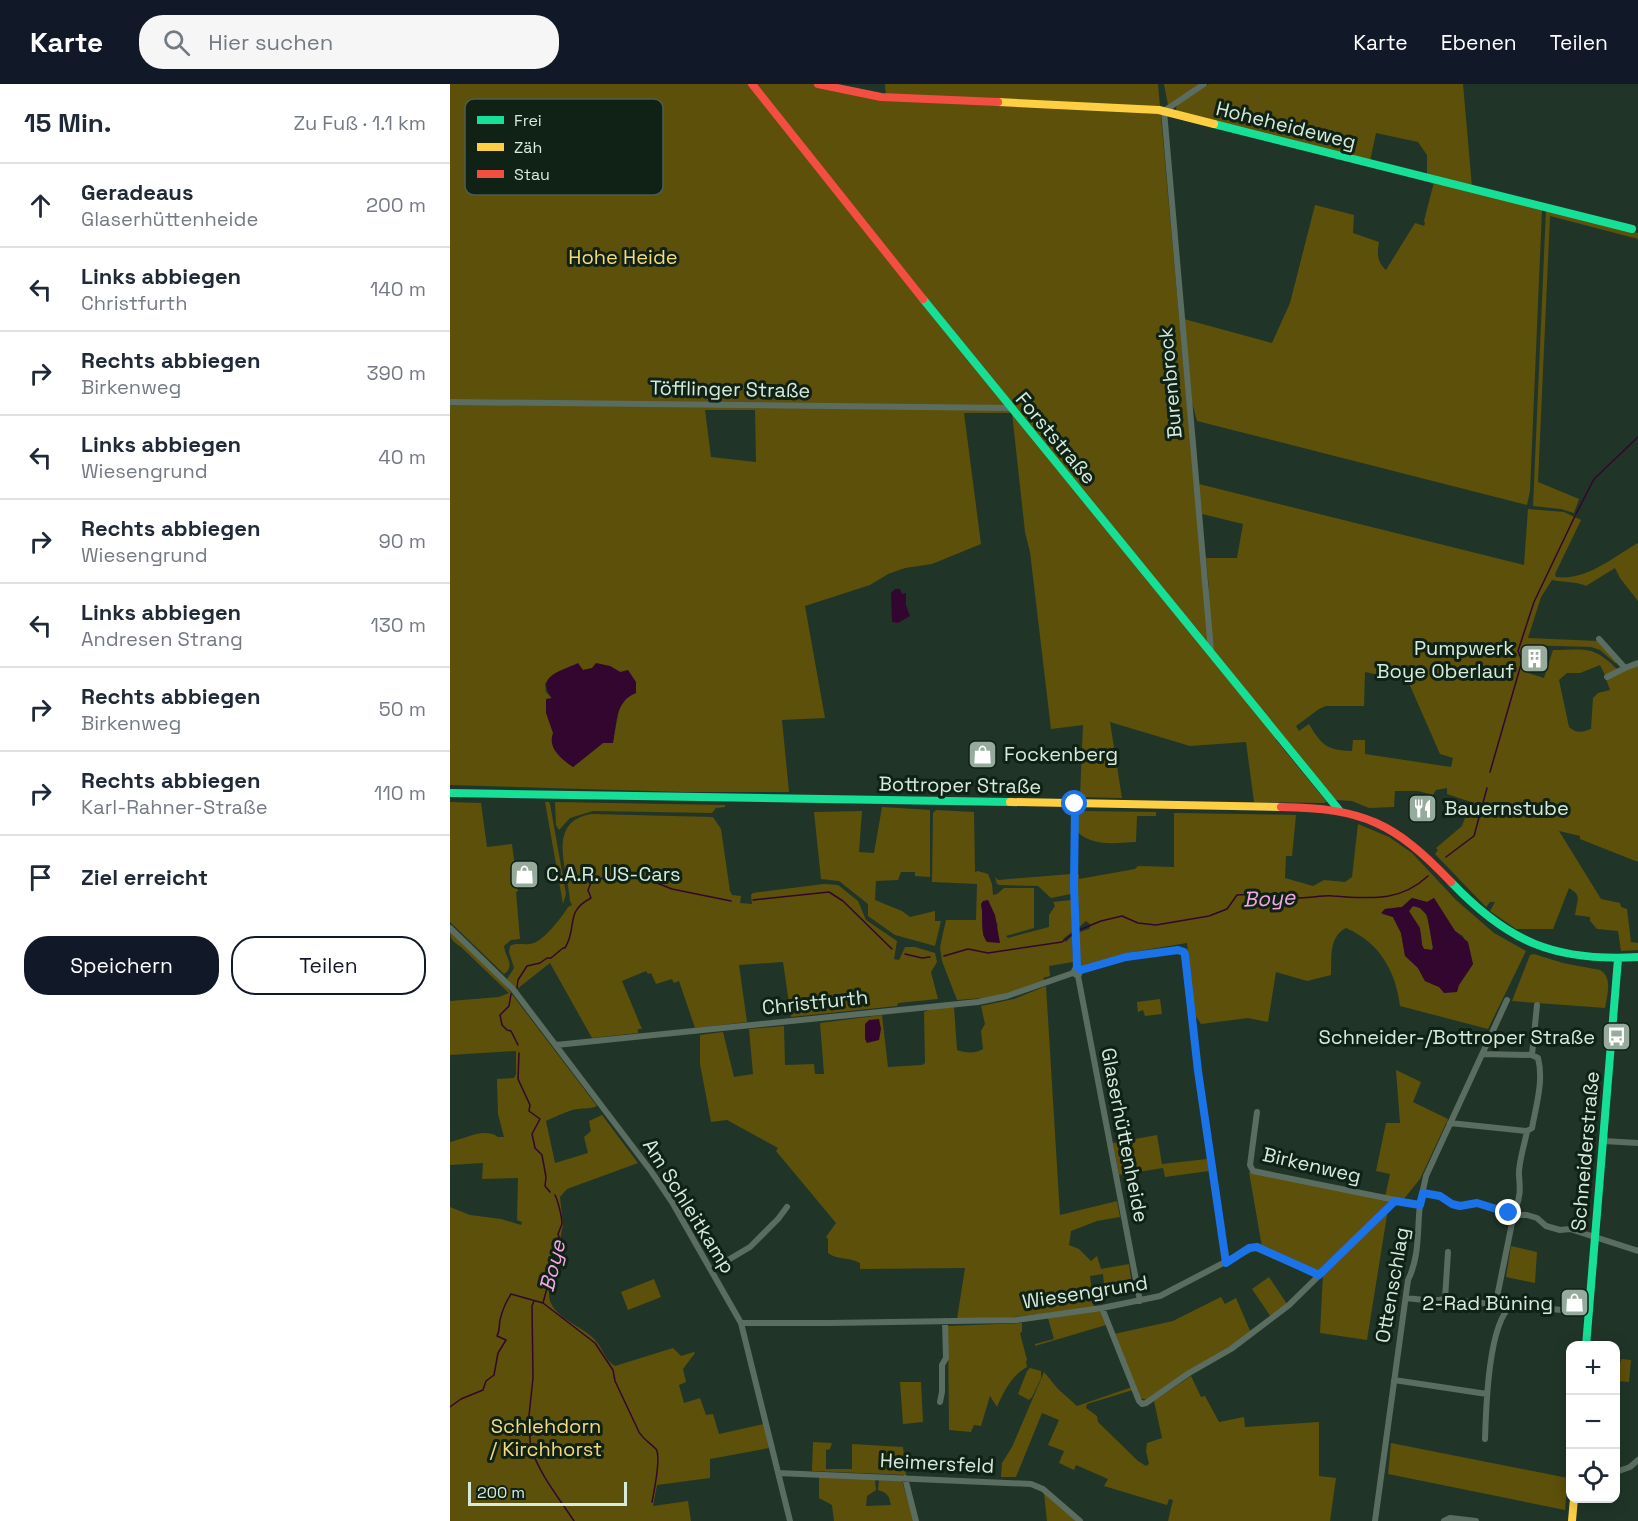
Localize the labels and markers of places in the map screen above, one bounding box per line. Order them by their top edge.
place label: Pumpwerk Boye Oberlauf [1376,635,1514,684]
building icon: Pumpwerk Boye Oberlauf [1519,643,1551,675]
shop icon: Fockenberg [967,738,999,770]
place label: Fockenberg [1004,741,1118,767]
restaurant icon: Bauernstube [1407,792,1439,824]
place label: Bauernstube [1444,795,1569,821]
shop icon: C.A.R. US-Cars [509,858,541,890]
place label: C.A.R. US-Cars [546,861,681,887]
bus stop icon: Schneider-/Bottroper Straße [1600,1021,1632,1053]
place label: Schneider-/Bottroper Straße [1318,1024,1595,1050]
shop icon: 2-Rad Büning [1558,1287,1590,1319]
place label: 2-Rad Büning [1422,1290,1553,1316]

